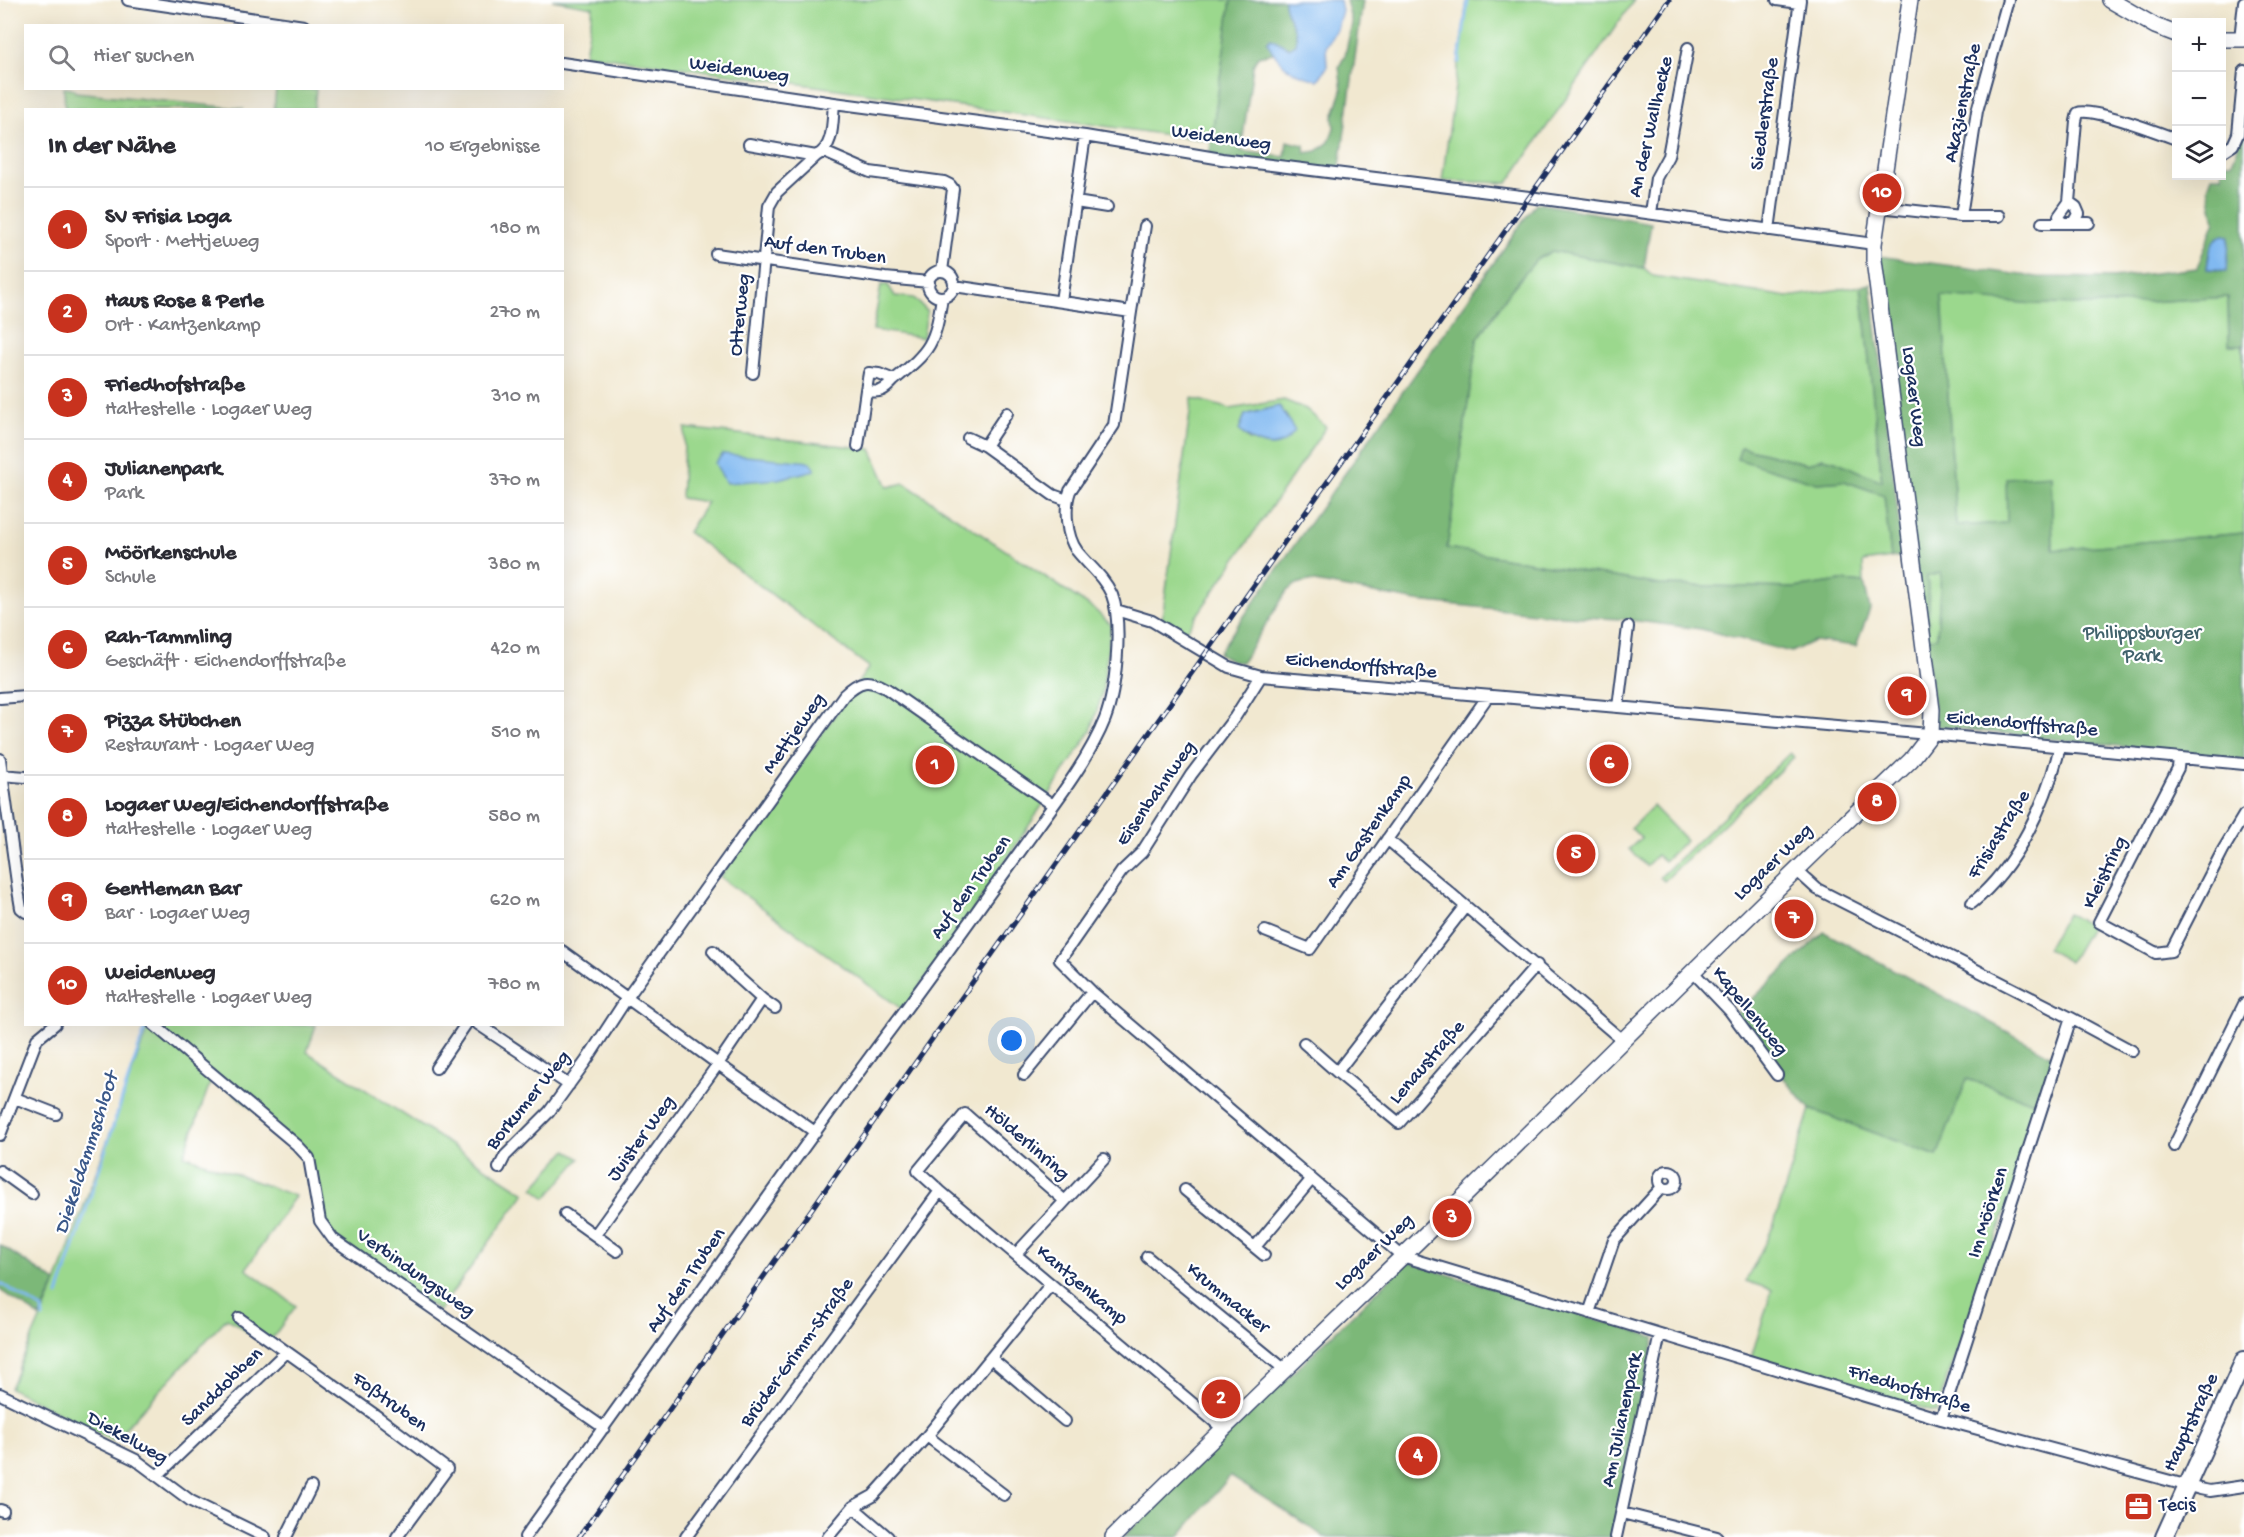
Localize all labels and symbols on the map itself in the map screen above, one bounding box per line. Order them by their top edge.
street label: Akazienstraße [1940,41,1988,165]
street label: Weidenweg [688,53,790,89]
street label: An der Wallhecke [1625,54,1680,200]
street label: Siedlerstraße [1747,55,1785,172]
street label: Weidenweg [1170,121,1272,157]
pin: 10 [1862,170,1902,216]
street label: Auf den Truben [763,231,888,271]
street label: Otterweg [725,273,757,357]
street label: Logaer Weg [1895,345,1931,449]
park label: Philippsburger Park [2082,623,2203,669]
street label: Eichendorffstraße [1284,649,1438,685]
pin: 9 [1888,674,1926,718]
street label: Mettjeweg [759,689,831,779]
street label: Eichendorffstraße [1945,707,2099,743]
street label: Eisenbahnweg [1112,737,1202,851]
pin: 1 [916,742,954,788]
pin: 6 [1590,742,1628,786]
street label: Am Gastenkamp [1322,770,1418,893]
pin: 8 [1858,780,1896,824]
street label: Frisiastraße [1963,786,2037,885]
street label: Logaer Weg [1730,820,1818,906]
street label: Auf den Truben [927,831,1018,944]
pin: 5 [1556,832,1596,876]
street label: Kleistring [2079,833,2133,913]
pin: 7 [1774,896,1814,942]
street label: Kapellenweg [1706,963,1792,1061]
street label: Lenaustraße [1385,1016,1471,1110]
your location [997,1026,1026,1055]
street label: Borkumer Weg [481,1047,576,1156]
water label: Diekeldammschloot [50,1067,127,1238]
street label: Juister Weg [603,1092,681,1186]
street label: Hölderlinring [979,1100,1073,1186]
street label: Im Möörken [1964,1164,2015,1261]
pin: 3 [1432,1196,1472,1240]
street label: Logaer Weg [1331,1210,1419,1296]
street label: Verbindungsweg [350,1224,479,1323]
street label: Auf den Truben [642,1224,732,1338]
street label: Kantzenkamp [1031,1241,1132,1331]
street label: Krummacker [1181,1259,1275,1341]
street label: Brüder-Grimm-Straße [736,1273,860,1433]
street label: Sanddobben [177,1343,269,1433]
street label: Am Julianenpark [1598,1349,1649,1489]
street label: Friedhofstraße [1844,1360,1974,1420]
street label: Foßtruben [346,1367,432,1438]
street label: Hauptstraße [2159,1369,2225,1476]
pin: 2 [1202,1376,1240,1422]
street label: Diekelweg [81,1407,171,1471]
pin: 4 [1398,1434,1438,1478]
office icon: Tecis [2122,1490,2154,1522]
place label: Tecis [2158,1495,2196,1518]

